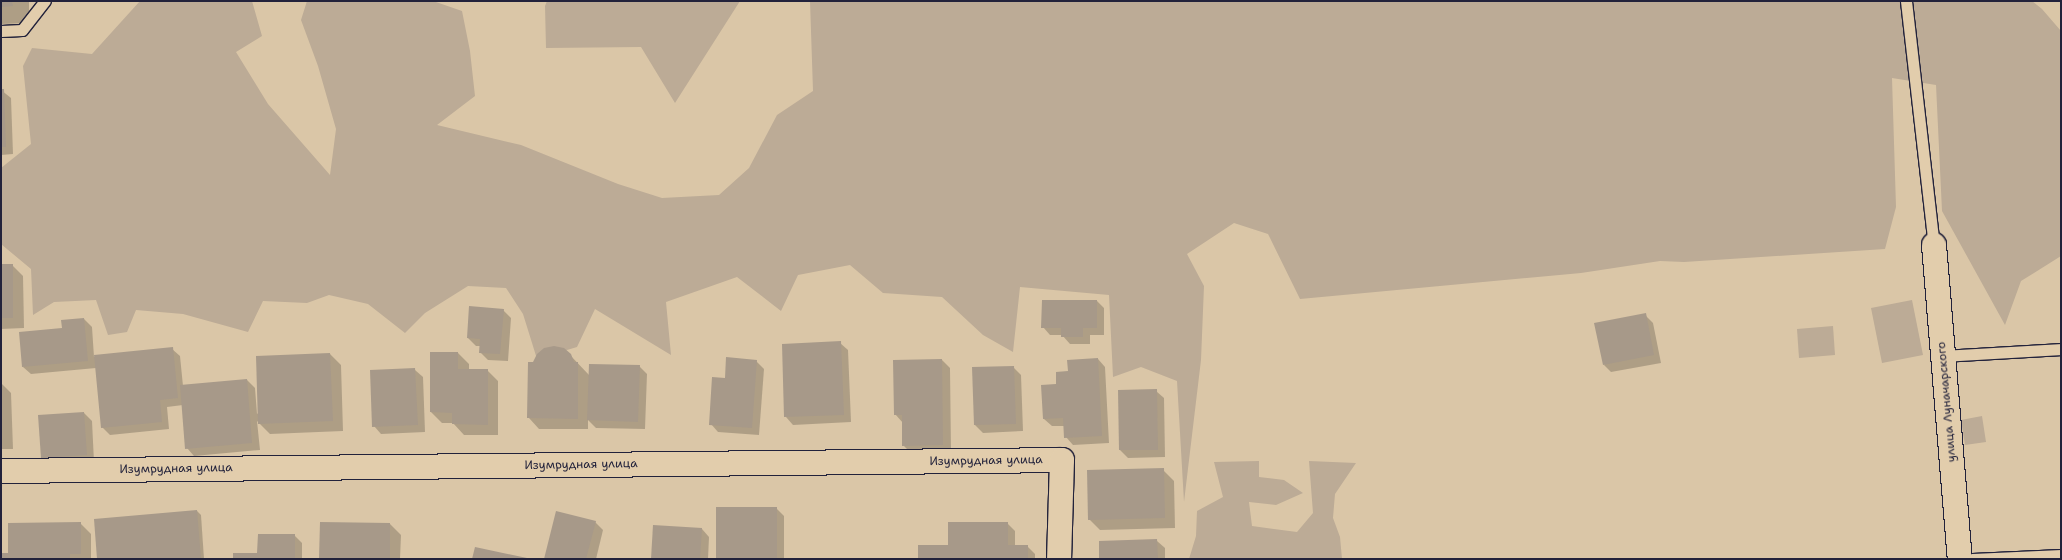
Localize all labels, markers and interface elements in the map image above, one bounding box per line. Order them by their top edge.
street label: улица Луначарского [1935,341,1959,463]
street label: Изумрудная улица [929,453,1043,469]
street label: Изумрудная улица [524,457,638,473]
street label: Изумрудная улица [119,461,233,477]

